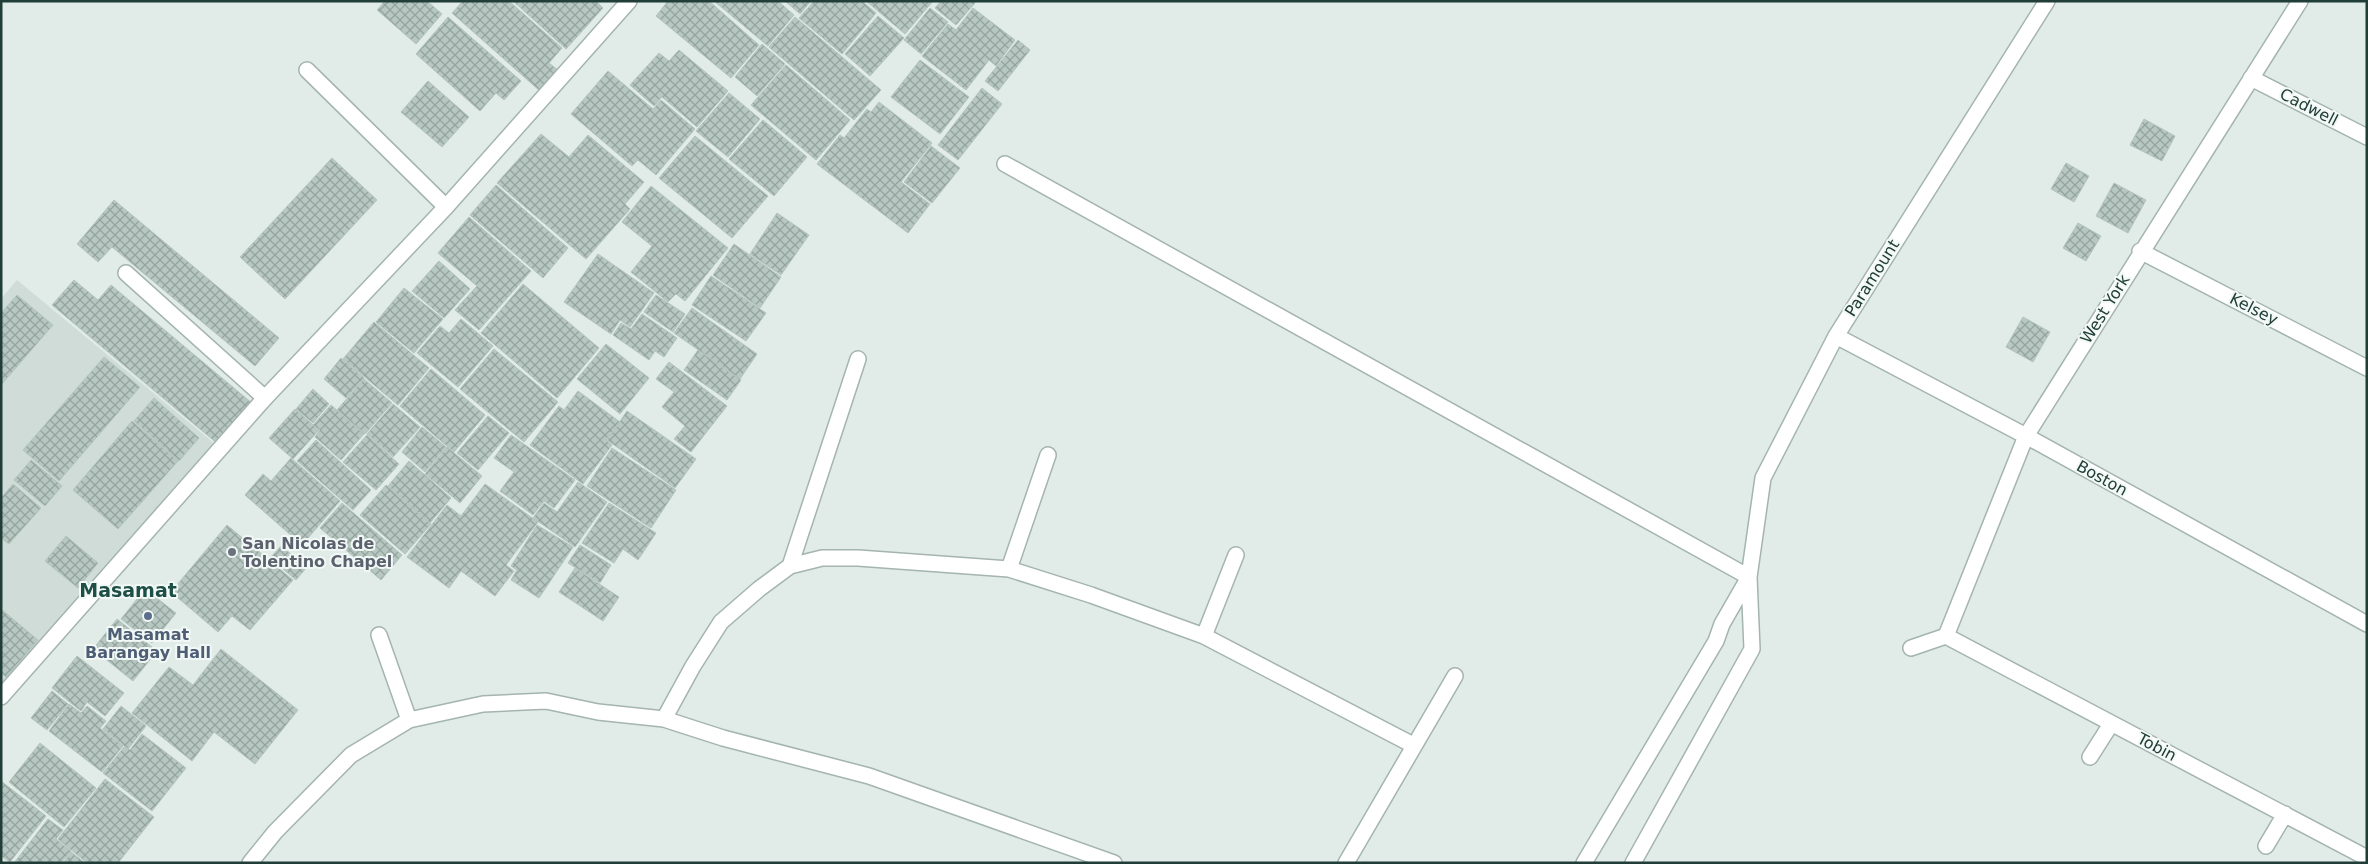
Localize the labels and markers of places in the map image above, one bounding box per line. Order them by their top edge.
place label: San Nicolas de Tolentino Chapel [242,534,392,571]
marker: San Nicolas de Tolentino Chapel [226,546,238,558]
marker: Masamat Barangay Hall [142,610,154,622]
place label: Masamat Barangay Hall [85,625,211,662]

